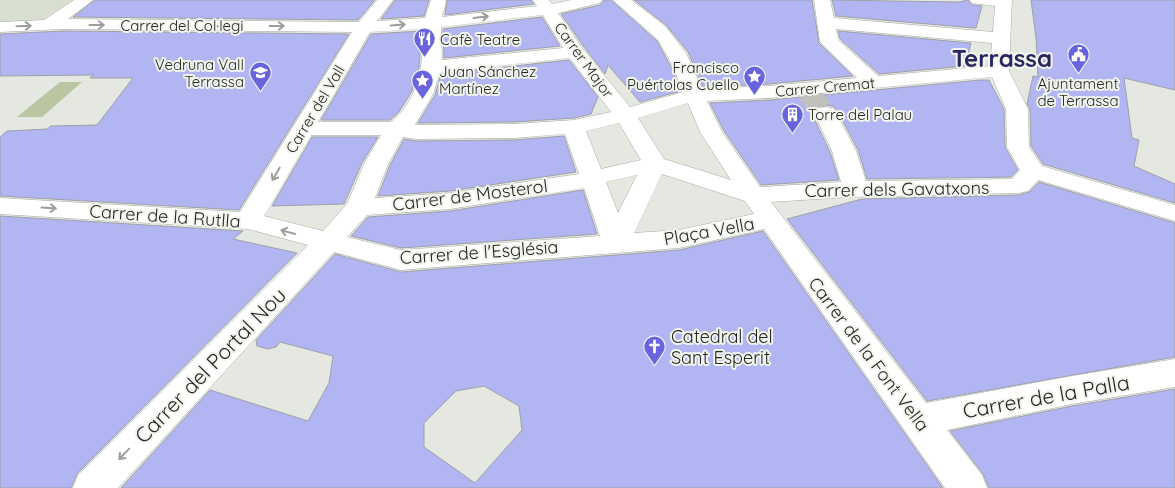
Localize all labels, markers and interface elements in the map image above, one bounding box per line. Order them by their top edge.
one-way arrow [473,12,489,22]
street label: Carrer del Col·legi [120,16,244,35]
street label: Carrer Major [550,18,618,102]
one-way arrow [88,20,104,30]
one-way arrow [390,20,406,30]
one-way arrow [16,21,32,31]
one-way arrow [268,21,284,31]
restaurant icon: Cafè Teatre [412,27,436,58]
place label: Cafè Teatre [440,30,520,49]
district label: Terrassa [952,43,1052,73]
public building icon: Ajuntament de Terrassa [1066,43,1090,74]
place label: Vedruna Vall Terrassa [155,55,244,91]
place label: Francisco Puértolas Cuello [627,58,739,94]
school or university icon: Vedruna Vall Terrassa [248,61,272,92]
street label: Carrer del Vall [281,62,349,156]
place label: Juan Sánchez Martínez [439,62,536,98]
place icon: Francisco Puértolas Cuello [743,64,767,95]
place icon: Juan Sánchez Martínez [411,68,435,99]
street label: Carrer Cremat [774,73,876,101]
place label: Ajuntament de Terrassa [1037,74,1119,110]
building icon: Torre del Palau [780,102,804,133]
place label: Torre del Palau [808,105,912,124]
one-way arrow [271,166,281,181]
street label: Carrer de Mosterol [391,174,549,216]
street label: Carrer dels Gavatxons [804,176,990,202]
street label: Carrer de la Rutlla [89,199,241,233]
one-way arrow [40,204,56,213]
street label: Plaça Vella [662,212,756,250]
one-way arrow [280,226,296,236]
street label: Carrer de l'Església [399,235,559,269]
street label: Carrer de la Font Vella [803,272,935,436]
street label: Carrer del Portal Nou [129,282,291,448]
place label: Catedral del Sant Esperit [671,325,773,369]
church icon: Catedral del Sant Esperit [643,334,667,365]
street label: Carrer de la Palla [961,369,1131,423]
one-way arrow [118,448,130,461]

